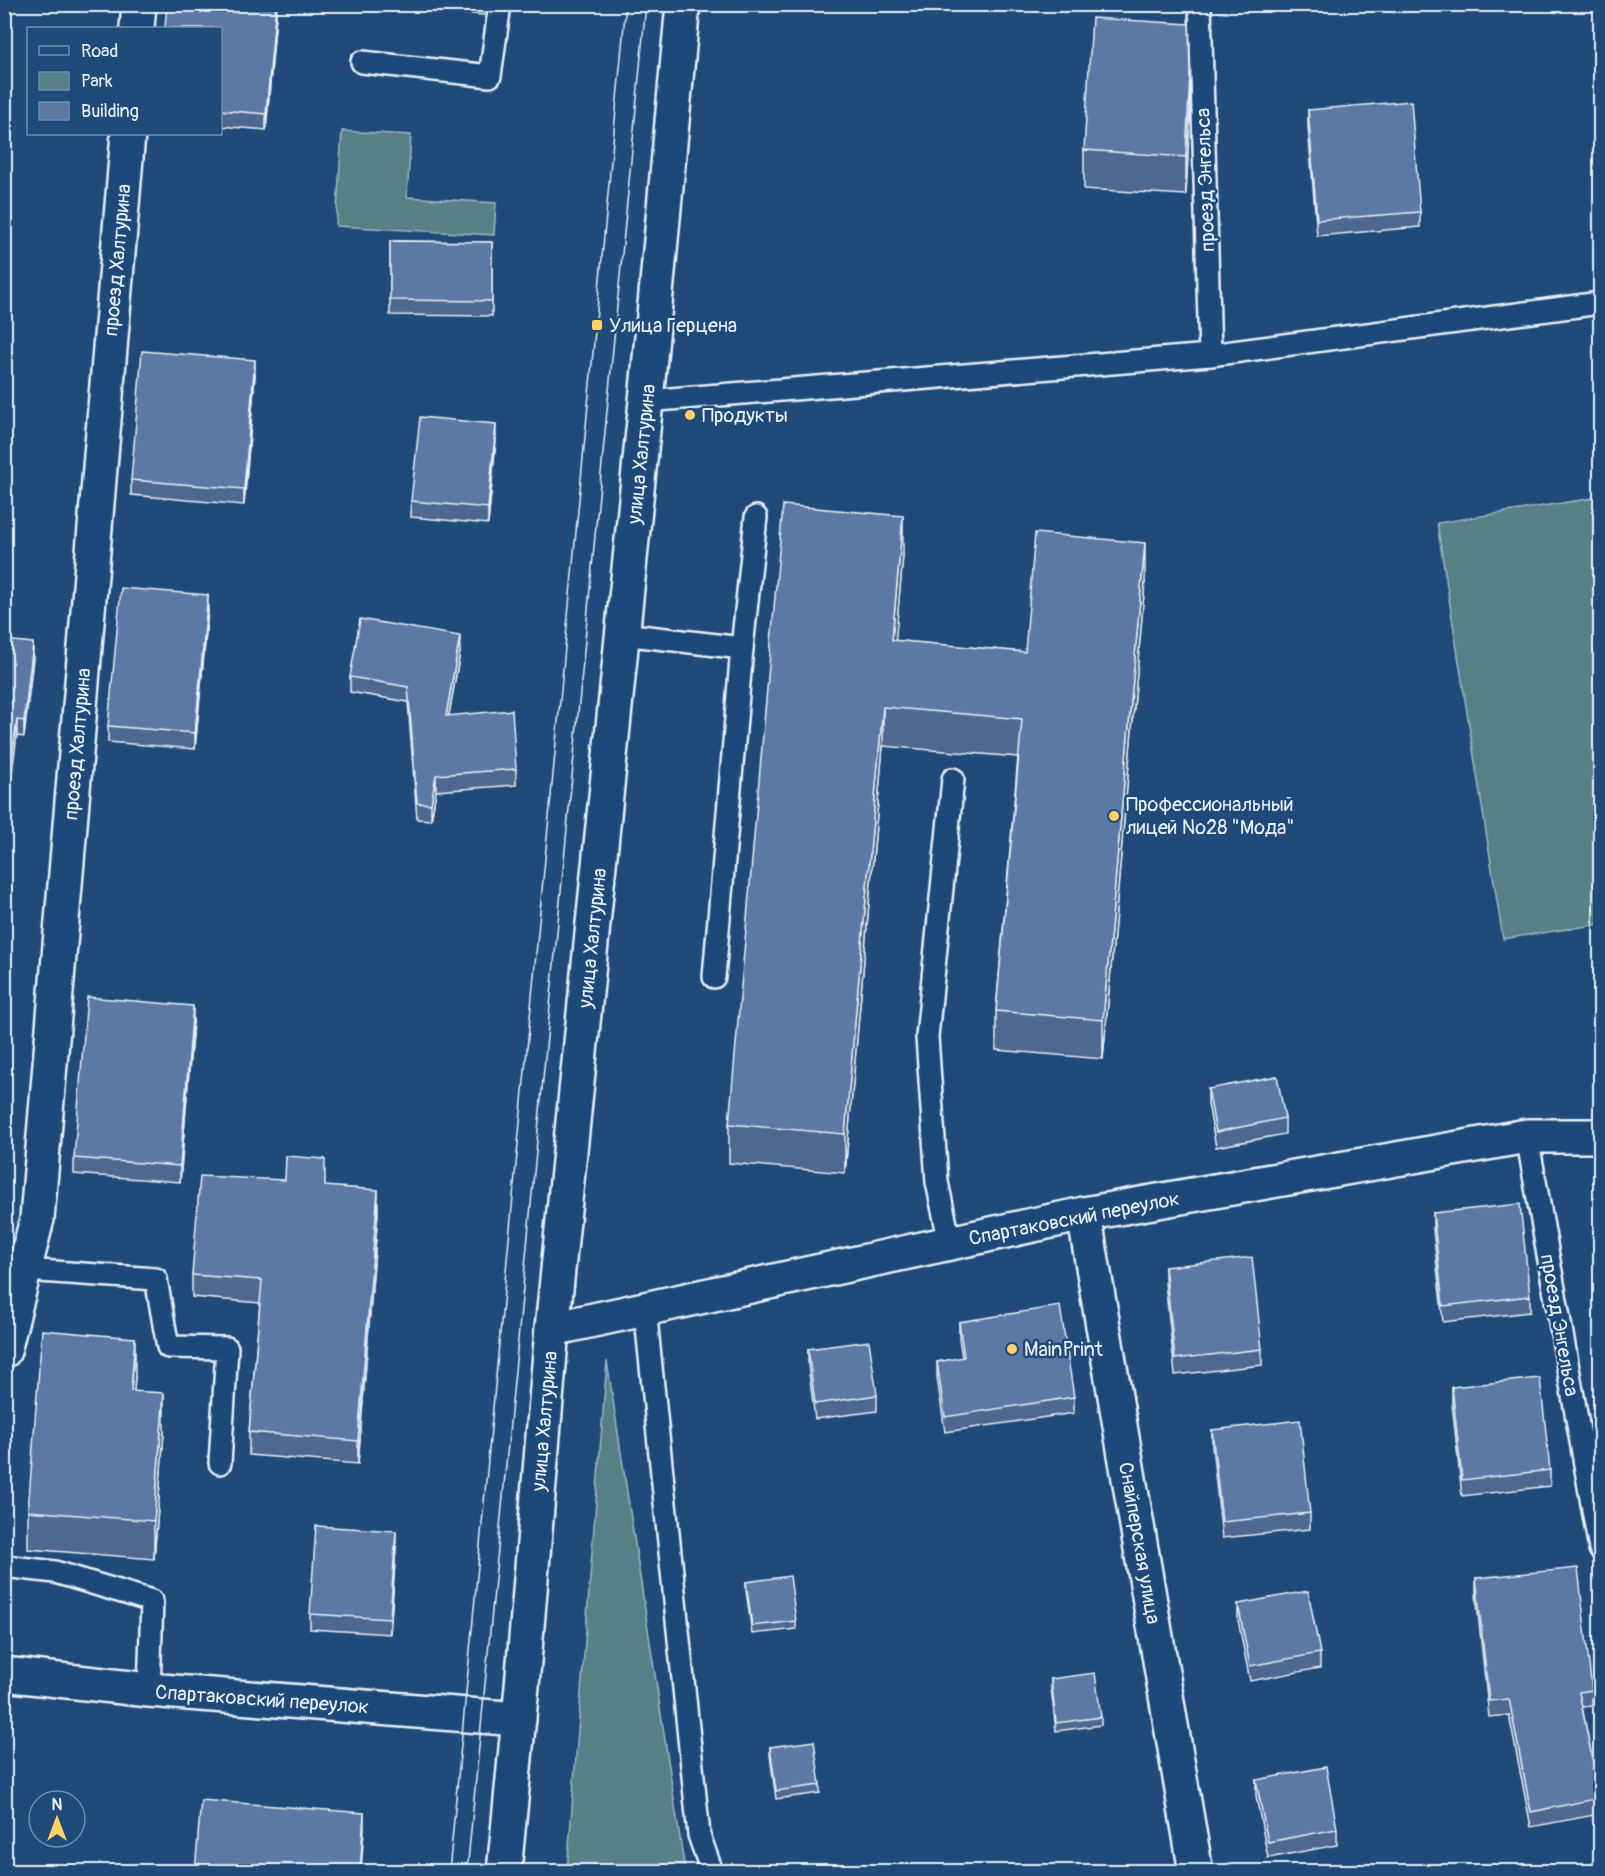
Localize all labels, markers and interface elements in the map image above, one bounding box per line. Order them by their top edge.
legend [27,27,222,135]
text: Road [81,40,118,63]
text: Park [81,70,113,93]
text: Building [81,100,139,123]
street label: проезд Энгельса [1190,108,1221,252]
street label: проезд Халтурина [98,183,137,337]
place label: Улица Герцена [609,313,737,338]
marker: Улица Герцена [590,318,604,332]
street label: улица Халтурина [622,383,661,526]
place label: Продукты [702,403,788,428]
marker: Продукты [683,408,697,422]
street label: проезд Халтурина [58,667,97,821]
place label: Профессиональный лицей №28 "Мода" [1126,792,1294,840]
marker: Профессиональный лицей №28 "Мода" [1107,809,1121,823]
street label: улица Халтурина [573,867,612,1010]
street label: Спартаковский переулок [967,1186,1182,1251]
street label: проезд Энгельса [1535,1252,1584,1398]
place label: MainPrint [1024,1337,1104,1362]
marker: MainPrint [1005,1342,1019,1356]
street label: улица Халтурина [526,1350,563,1493]
street label: Снайперская улица [1113,1460,1166,1626]
street label: Спартаковский переулок [154,1680,370,1719]
north arrow [27,1789,87,1849]
text: N [52,1795,63,1815]

